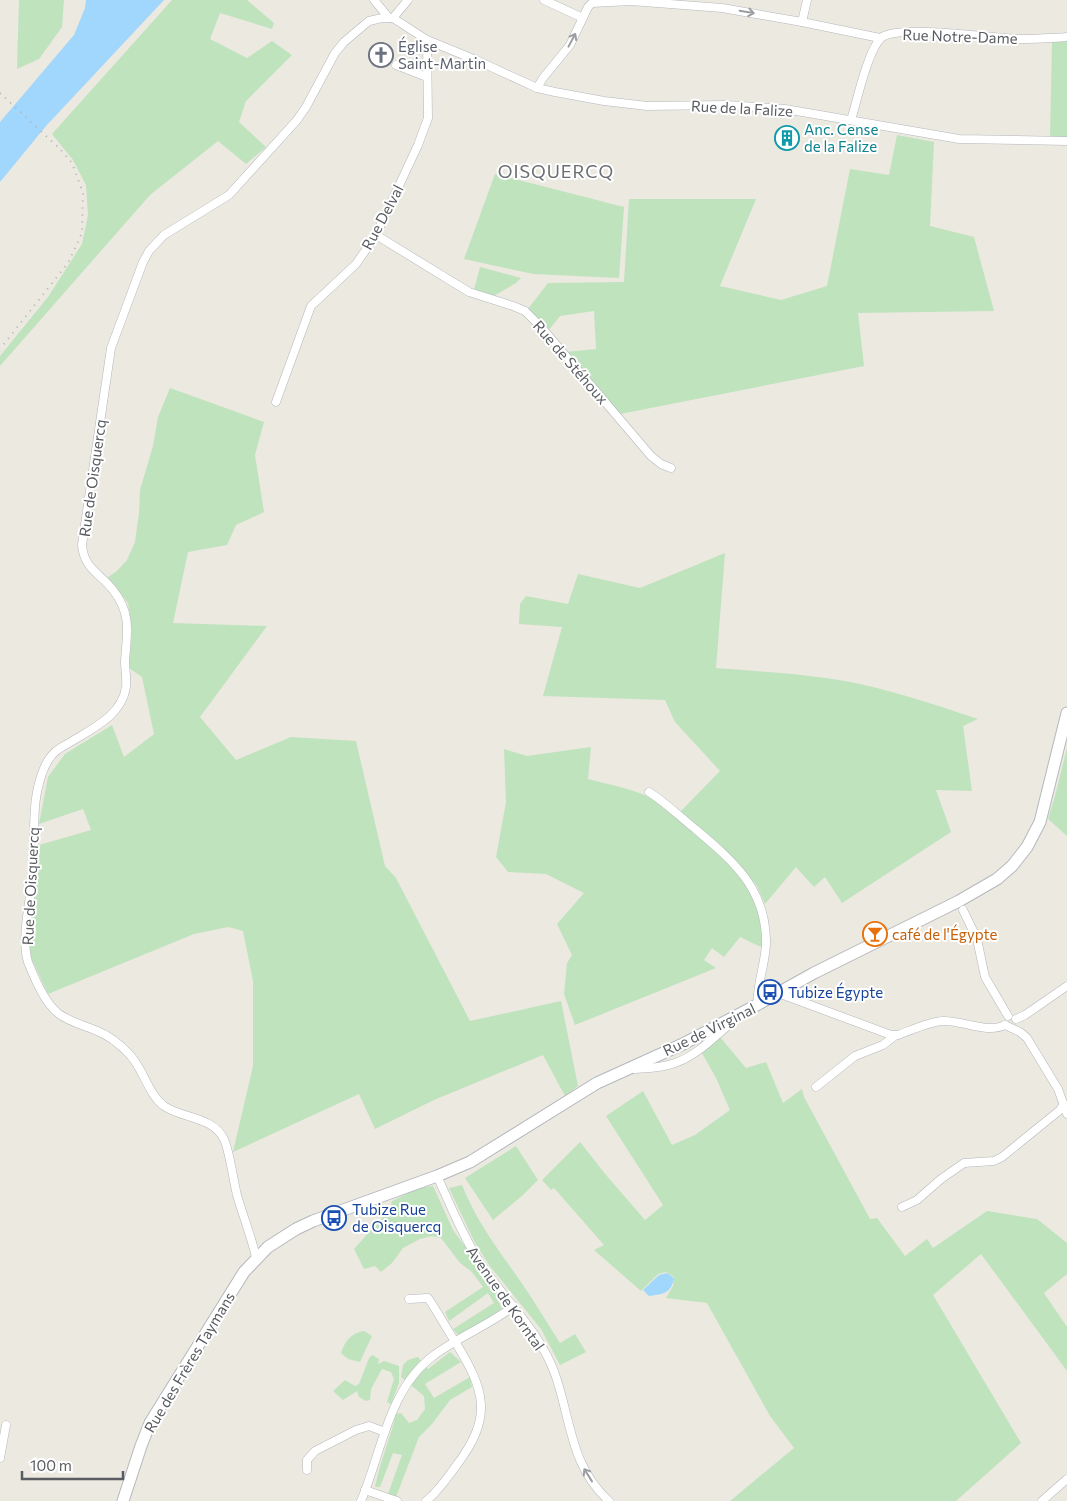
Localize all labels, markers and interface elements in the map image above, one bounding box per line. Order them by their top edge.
one-way arrow [738,8,754,18]
street label: Rue Notre-Dame [902,25,1018,47]
one-way arrow [567,32,577,47]
place label: Église Saint-Martin [398,36,486,72]
church icon: Église Saint-Martin [368,42,394,68]
street label: Rue de la Falize [690,96,794,120]
place label: Anc. Cense de la Falize [804,120,878,155]
building icon: Anc. Cense de la Falize [774,125,800,151]
district label: OISQUERCQ [498,160,614,182]
street label: Rue Delval [357,181,407,253]
street label: Rue de Stéhoux [530,316,612,408]
street label: Rue de Oisquercq [75,418,109,538]
street label: Rue de Oisquercq [18,826,42,946]
bar icon: café de l'Égypte [862,921,888,947]
place label: café de l'Égypte [892,924,997,943]
bus stop icon: Tubize Égypte [757,979,783,1005]
place label: Tubize Égypte [788,982,883,1001]
street label: Rue de Virginal [660,999,758,1059]
place label: Tubize Rue de Oisquercq [352,1200,441,1235]
bus stop icon: Tubize Rue de Oisquercq [321,1205,347,1231]
street label: Avenue de Korntal [463,1242,549,1354]
street label: Rue des Frères Taymans [140,1288,238,1436]
scale bar [22,1448,124,1480]
text: 100 m [30,1456,72,1474]
one-way arrow [582,1468,592,1482]

